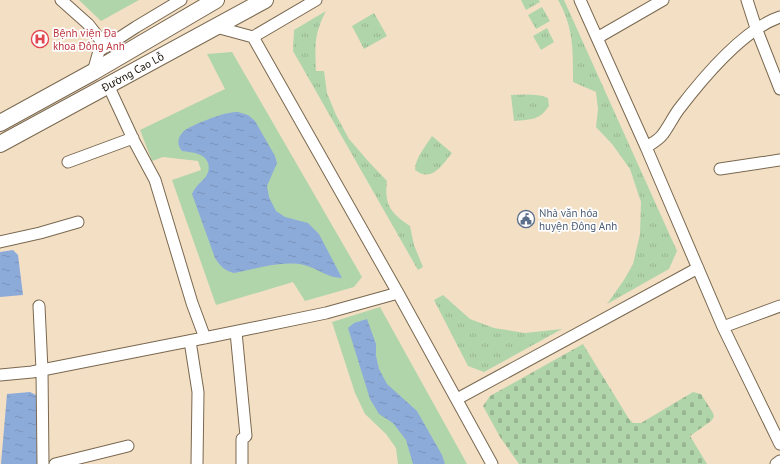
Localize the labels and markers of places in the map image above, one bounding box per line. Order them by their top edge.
place label: Bệnh viện Đa khoa Đông Anh [53,26,125,53]
hospital icon: Bệnh viện Đa khoa Đông Anh [30,29,50,49]
place label: Nhà văn hóa huyện Đông Anh [539,206,617,233]
public building icon: Nhà văn hóa huyện Đông Anh [516,209,536,229]

